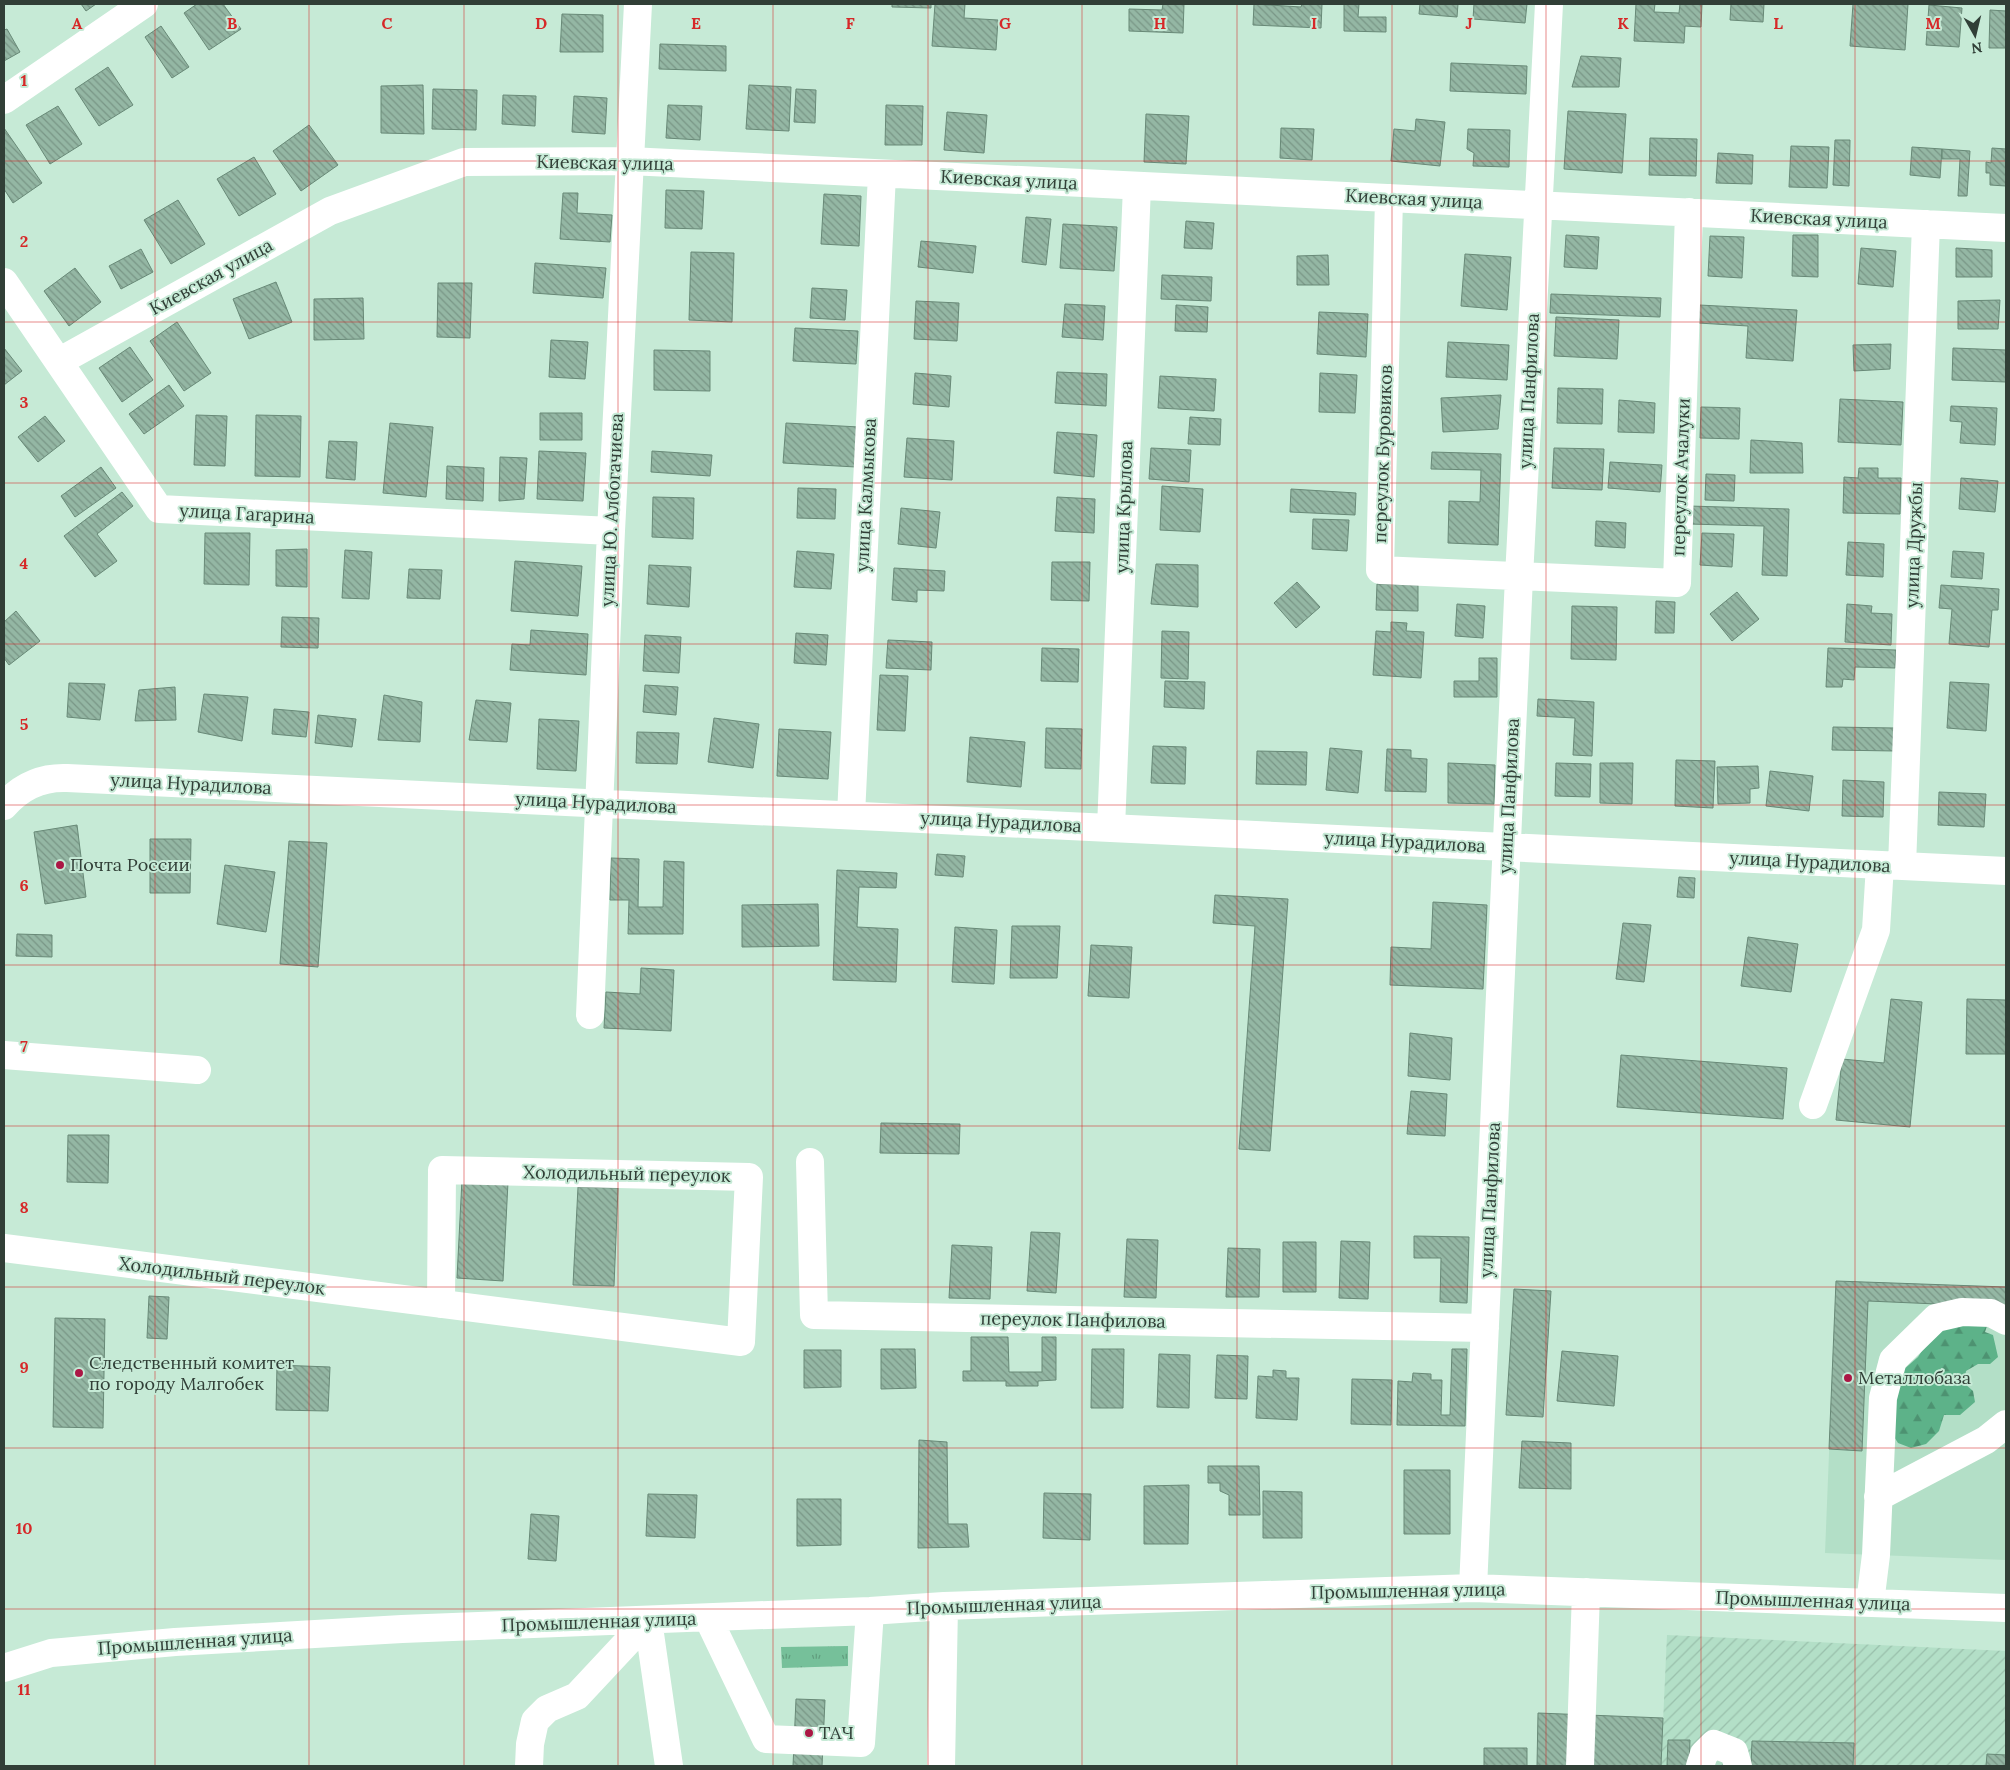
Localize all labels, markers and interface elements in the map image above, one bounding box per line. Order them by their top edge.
north arrow [1950,10,2000,60]
text: A [72,13,83,33]
text: B [227,13,238,33]
text: C [381,13,393,33]
text: D [535,13,547,33]
text: E [691,13,701,33]
text: F [845,13,855,33]
text: G [999,13,1011,33]
text: H [1154,13,1167,33]
text: I [1311,13,1317,33]
text: J [1465,13,1473,33]
text: K [1617,13,1629,33]
text: L [1773,13,1783,33]
text: M [1925,13,1941,33]
text: N [1970,38,1983,58]
text: 1 [21,70,27,90]
street label: Киевская улица [536,150,674,175]
street label: Киевская улица [940,164,1078,195]
street label: Киевская улица [1345,183,1483,214]
street label: Киевская улица [1750,203,1888,234]
text: 2 [20,231,28,251]
street label: Киевская улица [145,233,276,320]
street label: улица Панфилова [1513,313,1544,469]
street label: переулок Буровиков [1368,364,1397,544]
text: 3 [20,392,29,412]
street label: переулок Ачалуки [1666,398,1695,556]
street label: улица Ю. Албогачиева [595,413,628,607]
street label: улица Калмыкова [850,417,881,573]
street label: улица Крылова [1110,440,1137,574]
street label: улица Дружбы [1900,482,1927,608]
street label: улица Гагарина [179,498,315,529]
text: 4 [20,553,29,573]
text: 5 [20,714,29,734]
street label: улица Панфилова [1493,718,1524,874]
street label: улица Нурадилова [110,768,272,799]
street label: улица Нурадилова [515,787,677,818]
street label: улица Нурадилова [920,806,1082,837]
street label: улица Нурадилова [1324,826,1486,857]
street label: улица Нурадилова [1729,846,1891,877]
place label: Почта России [70,853,190,876]
marker: Почта России [54,859,66,871]
text: 6 [19,875,29,895]
text: 7 [20,1036,28,1056]
street label: улица Панфилова [1474,1122,1505,1278]
street label: Холодильный переулок [523,1160,731,1187]
text: 8 [19,1197,29,1217]
street label: Холодильный переулок [118,1251,327,1300]
street label: переулок Панфилова [980,1306,1166,1333]
place label: Следственный комитет по городу Малгобек [89,1351,294,1395]
text: 9 [19,1357,29,1377]
place label: Металлобаза [1858,1366,1971,1389]
marker: Следственный комитет по городу Малгобек [73,1367,85,1379]
marker: Металлобаза [1842,1372,1854,1384]
text: 10 [16,1518,32,1538]
street label: Промышленная улица [1310,1577,1506,1604]
street label: Промышленная улица [1715,1586,1911,1615]
street label: Промышленная улица [906,1590,1102,1619]
street label: Промышленная улица [501,1607,697,1636]
street label: Промышленная улица [97,1623,293,1660]
text: 11 [18,1679,31,1699]
place label: ТАЧ [819,1721,854,1744]
marker: ТАЧ [803,1727,815,1739]

